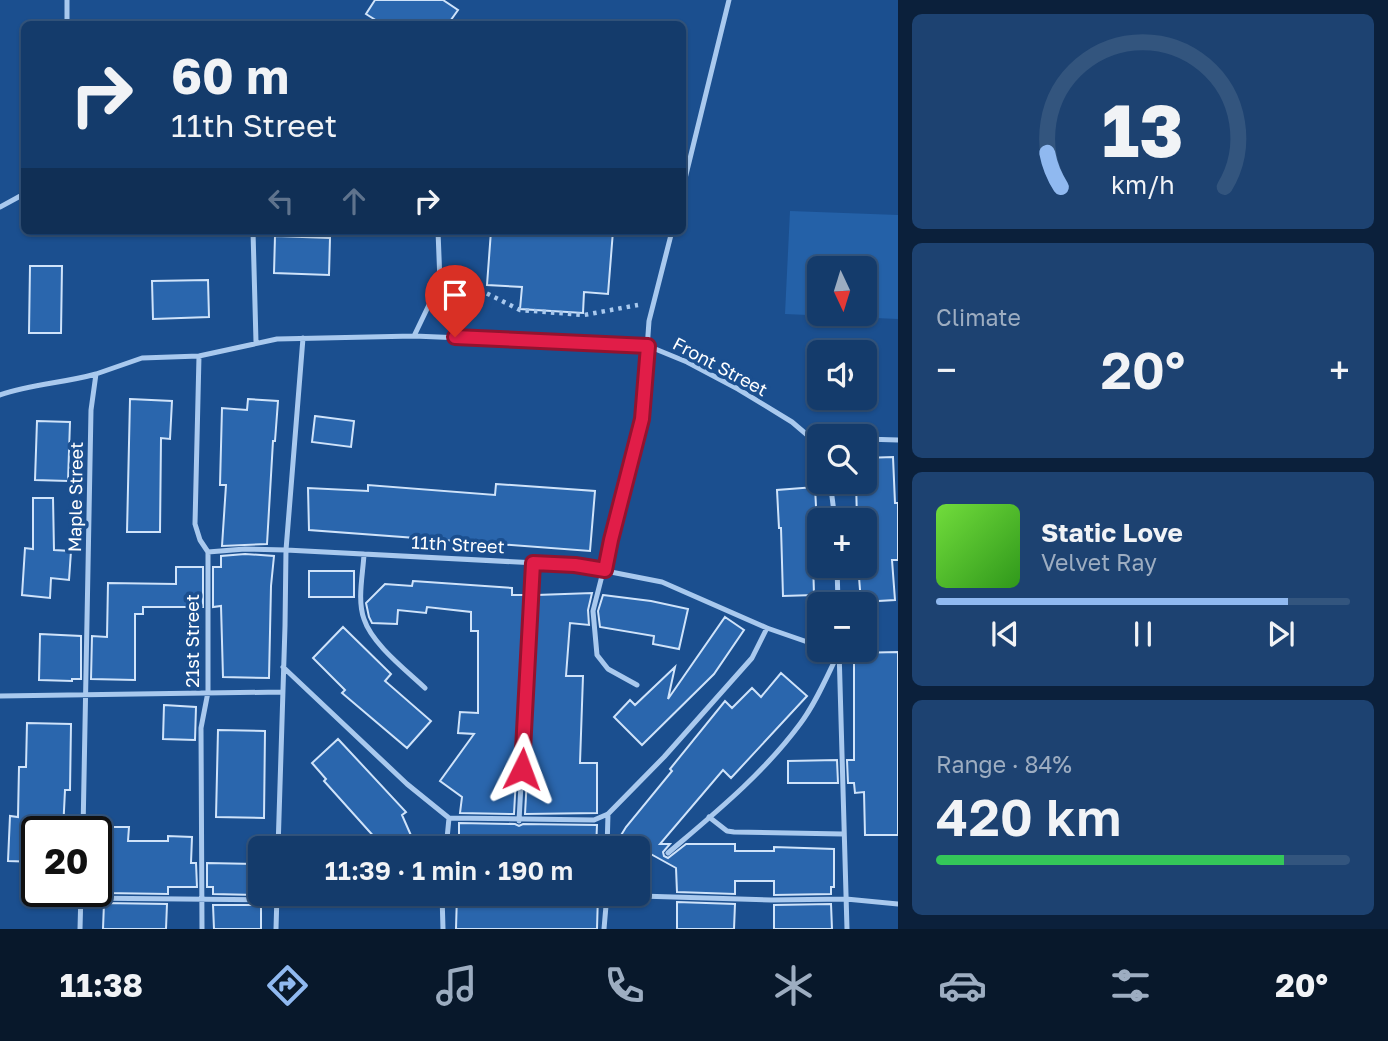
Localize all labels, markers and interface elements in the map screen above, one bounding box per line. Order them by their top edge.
text: 60 m [171,46,289,105]
icon: right [56,49,147,140]
text: 13 [1102,87,1184,174]
text: 11th Street [171,106,337,144]
text: km/h [1111,169,1175,200]
icon: left [262,182,300,220]
icon: ahead [335,182,373,220]
icon: right [408,182,446,220]
north arrow [807,256,877,326]
map controls [807,256,877,662]
pin [425,265,485,337]
icon: arrive [436,276,474,314]
text: Climate [936,303,1021,331]
street label: Front Street [669,332,772,400]
text: 20° [1101,338,1185,400]
button: sound [807,340,877,410]
text: − [936,347,957,392]
text: + [1329,347,1350,392]
button: search [807,424,877,494]
street label: Maple Street [63,442,87,552]
button: + [807,508,877,578]
text: Static Love [1041,517,1183,548]
street label: 11th Street [411,531,505,557]
text: Velvet Ray [1041,548,1157,576]
button: − [807,592,877,662]
street label: 21st Street [181,594,203,688]
icon: previous [986,615,1024,653]
icon: pause [1124,615,1162,653]
icon: next [1262,615,1300,653]
position arrow [485,732,559,806]
text: Range · 84% [936,750,1072,778]
text: 420 km [936,785,1121,847]
speed limit sign: 20 [21,816,112,907]
text: 11:39 · 1 min · 190 m [325,855,573,886]
icon: directions [263,961,312,1010]
icon: music [432,961,481,1010]
icon: phone [600,961,649,1010]
icon: climate [769,961,818,1010]
icon: car [938,961,987,1010]
icon: filters [1106,961,1155,1010]
text: 11:38 [60,966,143,1004]
text: 20° [1275,966,1328,1004]

